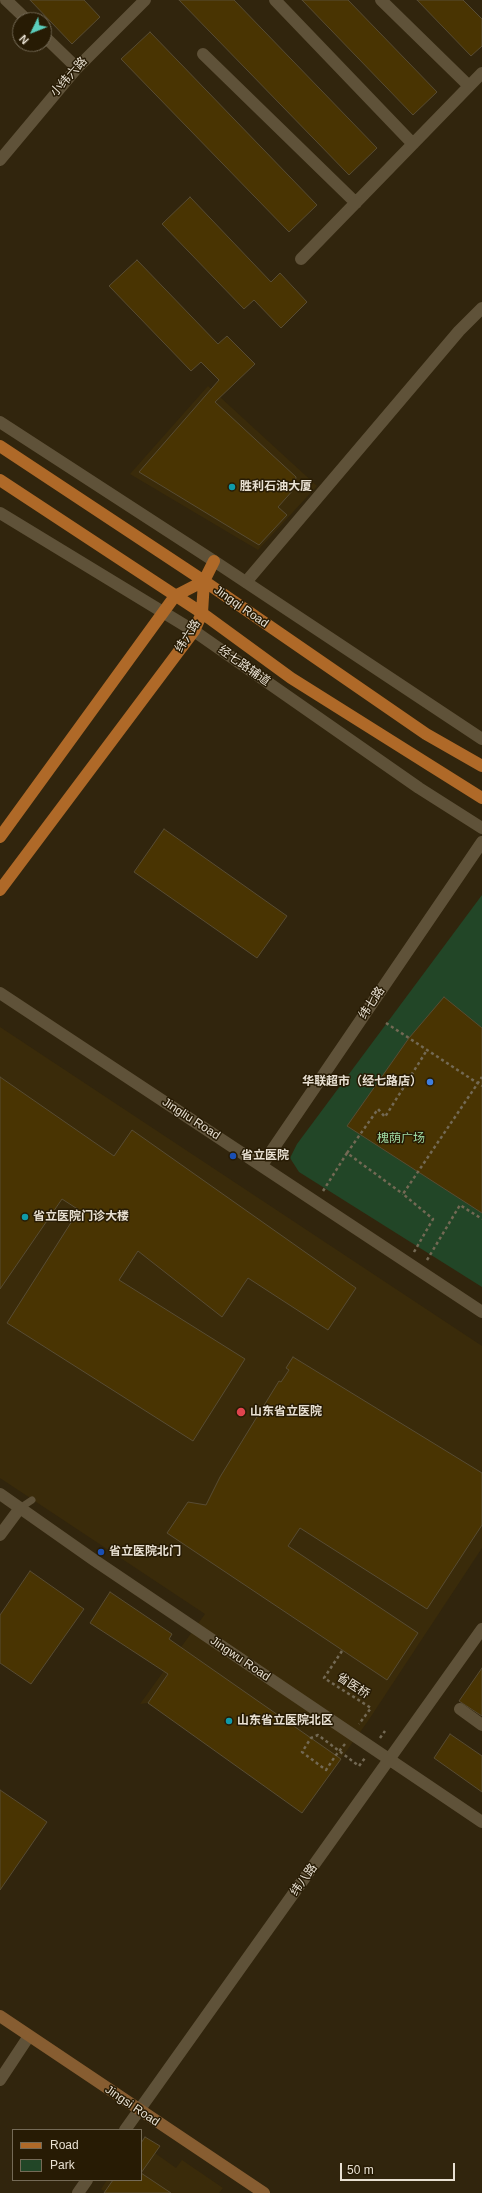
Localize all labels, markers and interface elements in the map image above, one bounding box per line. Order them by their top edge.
north arrow [12,12,52,52]
text: N [17,33,31,47]
street label: 小纬六路 [48,54,90,100]
place label: 胜利石油大厦 [240,480,312,494]
marker: 胜利石油大厦 [227,482,237,492]
street label: Jingqi Road [211,583,271,631]
street label: 纬六路 [172,617,204,655]
street label: 经七路辅道 [215,643,273,689]
street label: 纬七路 [356,984,388,1022]
place label: 华联超市（经七路店） [302,1075,422,1089]
marker: 华联超市（经七路店） [425,1077,435,1087]
street label: Jingliu Road [159,1095,223,1143]
park label: 槐荫广场 [377,1132,425,1146]
place label: 省立医院 [241,1149,289,1163]
marker: 省立医院 [228,1151,238,1161]
place label: 省立医院门诊大楼 [33,1210,129,1224]
marker: 省立医院门诊大楼 [20,1212,30,1222]
place label: 山东省立医院 [250,1405,322,1419]
marker: 山东省立医院 [235,1406,247,1418]
place label: 省立医院北门 [109,1545,181,1559]
marker: 省立医院北门 [96,1547,106,1557]
street label: Jingwu Road [207,1634,273,1684]
street label: 省医桥 [334,1670,372,1702]
place label: 山东省立医院北区 [237,1714,333,1728]
marker: 山东省立医院北区 [224,1716,234,1726]
street label: 纬八路 [288,1861,320,1899]
street label: Jingsi Road [102,2082,162,2130]
legend [12,2129,142,2181]
text: Road [50,2138,79,2152]
scale bar [342,2155,457,2181]
text: Park [50,2158,75,2172]
text: 50 m [347,2163,374,2177]

